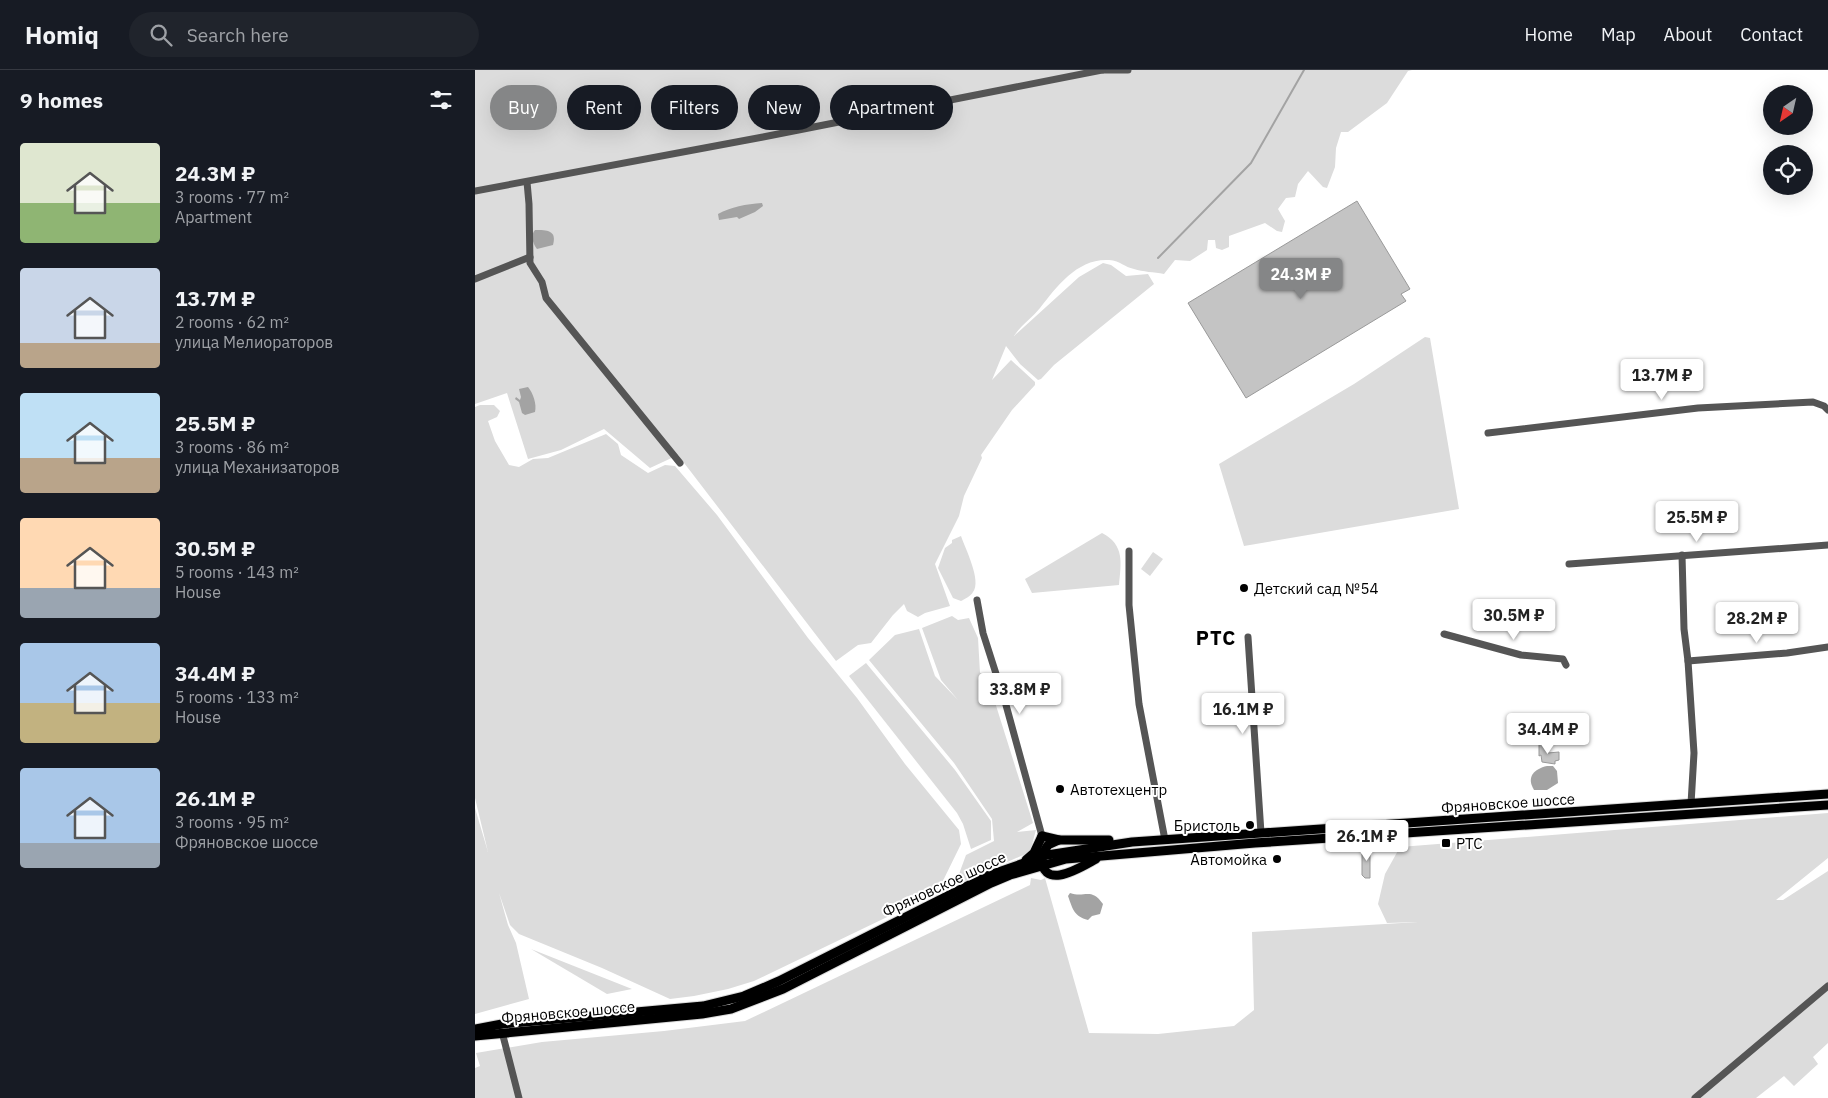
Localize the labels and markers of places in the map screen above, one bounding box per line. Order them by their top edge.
pin: 24.3M ₽ [1255,258,1347,300]
pin: 13.7M ₽ [1616,358,1708,401]
pin: 25.5M ₽ [1651,500,1743,543]
place label: Детский сад №54 [1254,579,1379,598]
marker: Детский сад №54 [1238,582,1250,594]
pin: 30.5M ₽ [1468,598,1560,641]
pin: 28.2M ₽ [1711,602,1803,644]
pin: 33.8M ₽ [974,672,1066,715]
pin: 16.1M ₽ [1197,692,1289,735]
pin: 34.4M ₽ [1502,712,1594,755]
place label: Автотехцентр [1070,780,1167,799]
marker: Автотехцентр [1054,783,1066,795]
place label: Бристоль [1174,816,1240,835]
marker: Бристоль [1244,819,1256,831]
pin: 26.1M ₽ [1321,820,1413,862]
place label: РТС [1456,834,1483,853]
marker: РТС [1440,837,1452,849]
place label: Автомойка [1190,850,1267,869]
marker: Автомойка [1271,853,1283,865]

